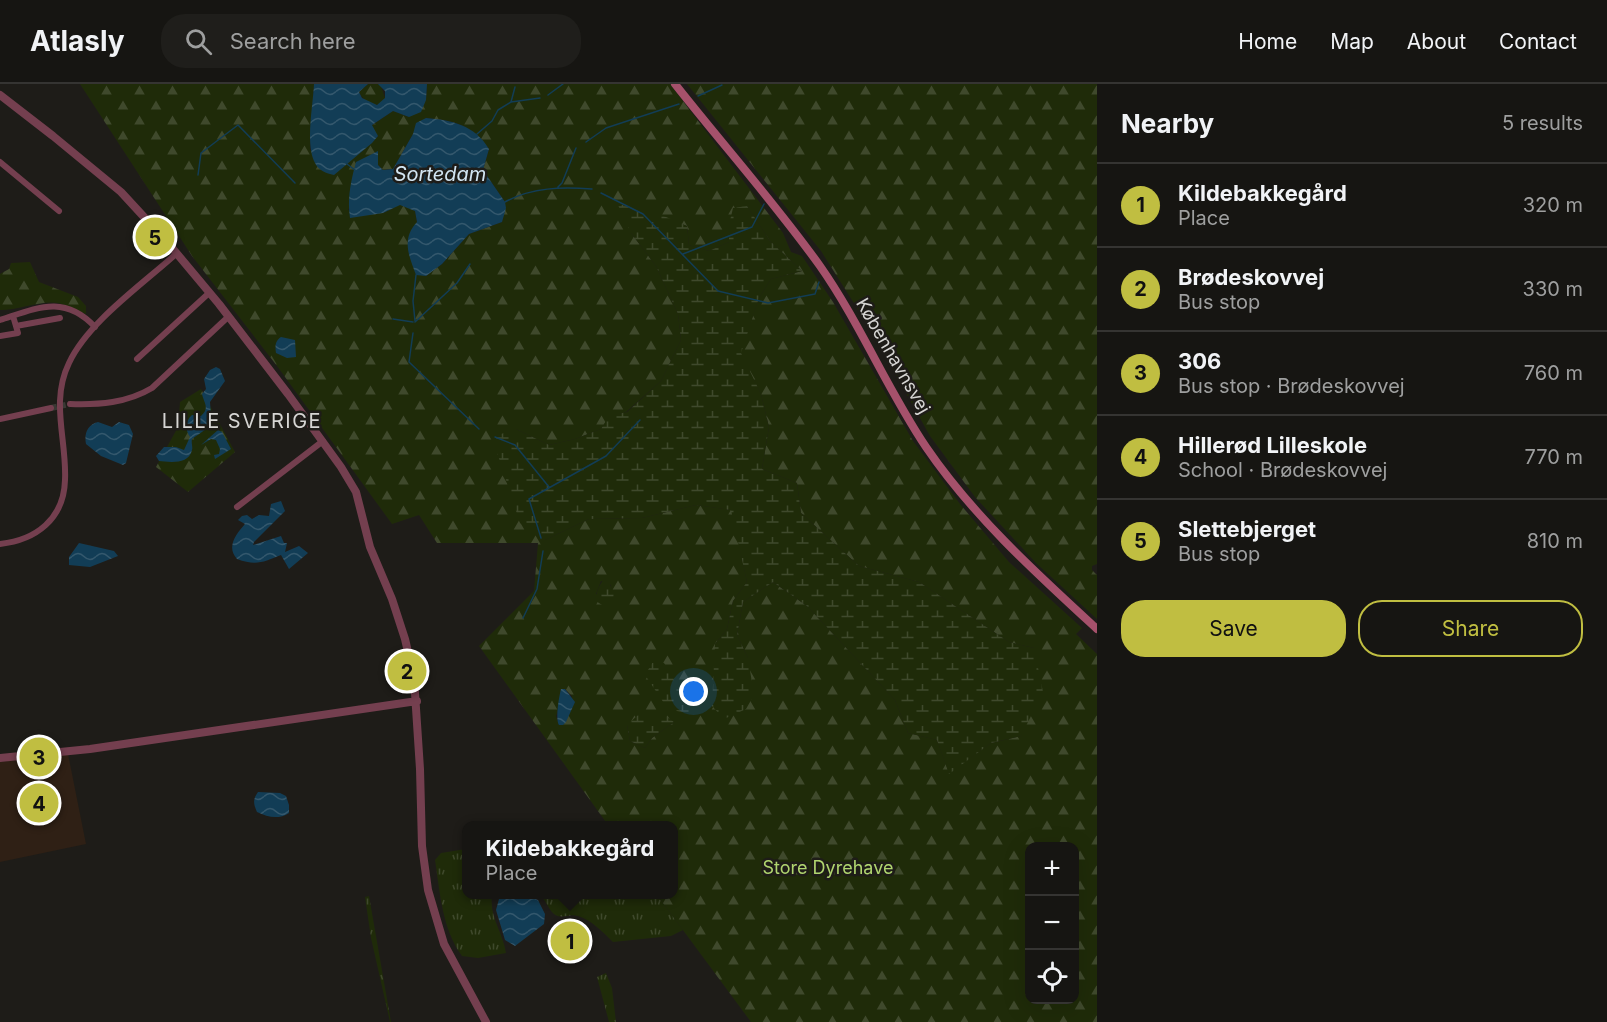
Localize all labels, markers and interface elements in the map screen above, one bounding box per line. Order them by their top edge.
search box [161,14,581,68]
text: Atlasly [30,24,125,58]
icon: search [182,25,215,58]
text: Search here [230,28,356,54]
text: Home [1238,29,1297,54]
text: Map [1330,29,1374,54]
text: About [1407,29,1466,54]
text: Contact [1499,29,1577,54]
text: Nearby [1121,108,1214,139]
text: 5 results [1502,111,1583,135]
water label: Sortedam [394,162,486,186]
text: Kildebakkegård [1178,180,1347,206]
text: 1 [1136,193,1145,217]
text: 320 m [1523,193,1583,217]
text: Place [1178,206,1230,230]
pin: 5 [136,214,174,260]
text: Brødeskovvej [1178,264,1324,290]
text: 2 [1134,277,1147,301]
text: 330 m [1523,277,1583,301]
text: Bus stop [1178,290,1260,314]
street label: Københavnsvej [852,294,935,417]
text: 306 [1178,348,1221,374]
text: 3 [1134,361,1147,385]
text: 760 m [1524,361,1583,385]
text: Bus stop · Brødeskovvej [1178,374,1405,398]
district label: LILLE SVERIGE [162,409,322,433]
text: Hillerød Lilleskole [1178,432,1367,458]
text: 4 [1134,445,1147,469]
text: 770 m [1525,445,1583,469]
text: School · Brødeskovvej [1178,458,1387,482]
text: Slettebjerget [1178,516,1316,542]
text: 5 [1134,529,1147,553]
text: 810 m [1527,529,1583,553]
text: Bus stop [1178,542,1260,566]
button: Save [1121,600,1346,657]
button: Share [1358,600,1583,657]
pin: 2 [388,648,426,694]
your location [679,677,708,706]
pin: 3 [20,734,58,780]
pin: 4 [20,780,58,826]
popup [462,821,678,899]
text: Kildebakkegård [486,835,654,861]
map controls [1025,842,1079,1004]
button: + [1025,842,1079,896]
park label: Store Dyrehave [763,857,893,878]
text: Place [486,861,538,885]
button: − [1025,896,1079,950]
pin: 1 [550,918,590,964]
button: locate [1025,950,1079,1004]

